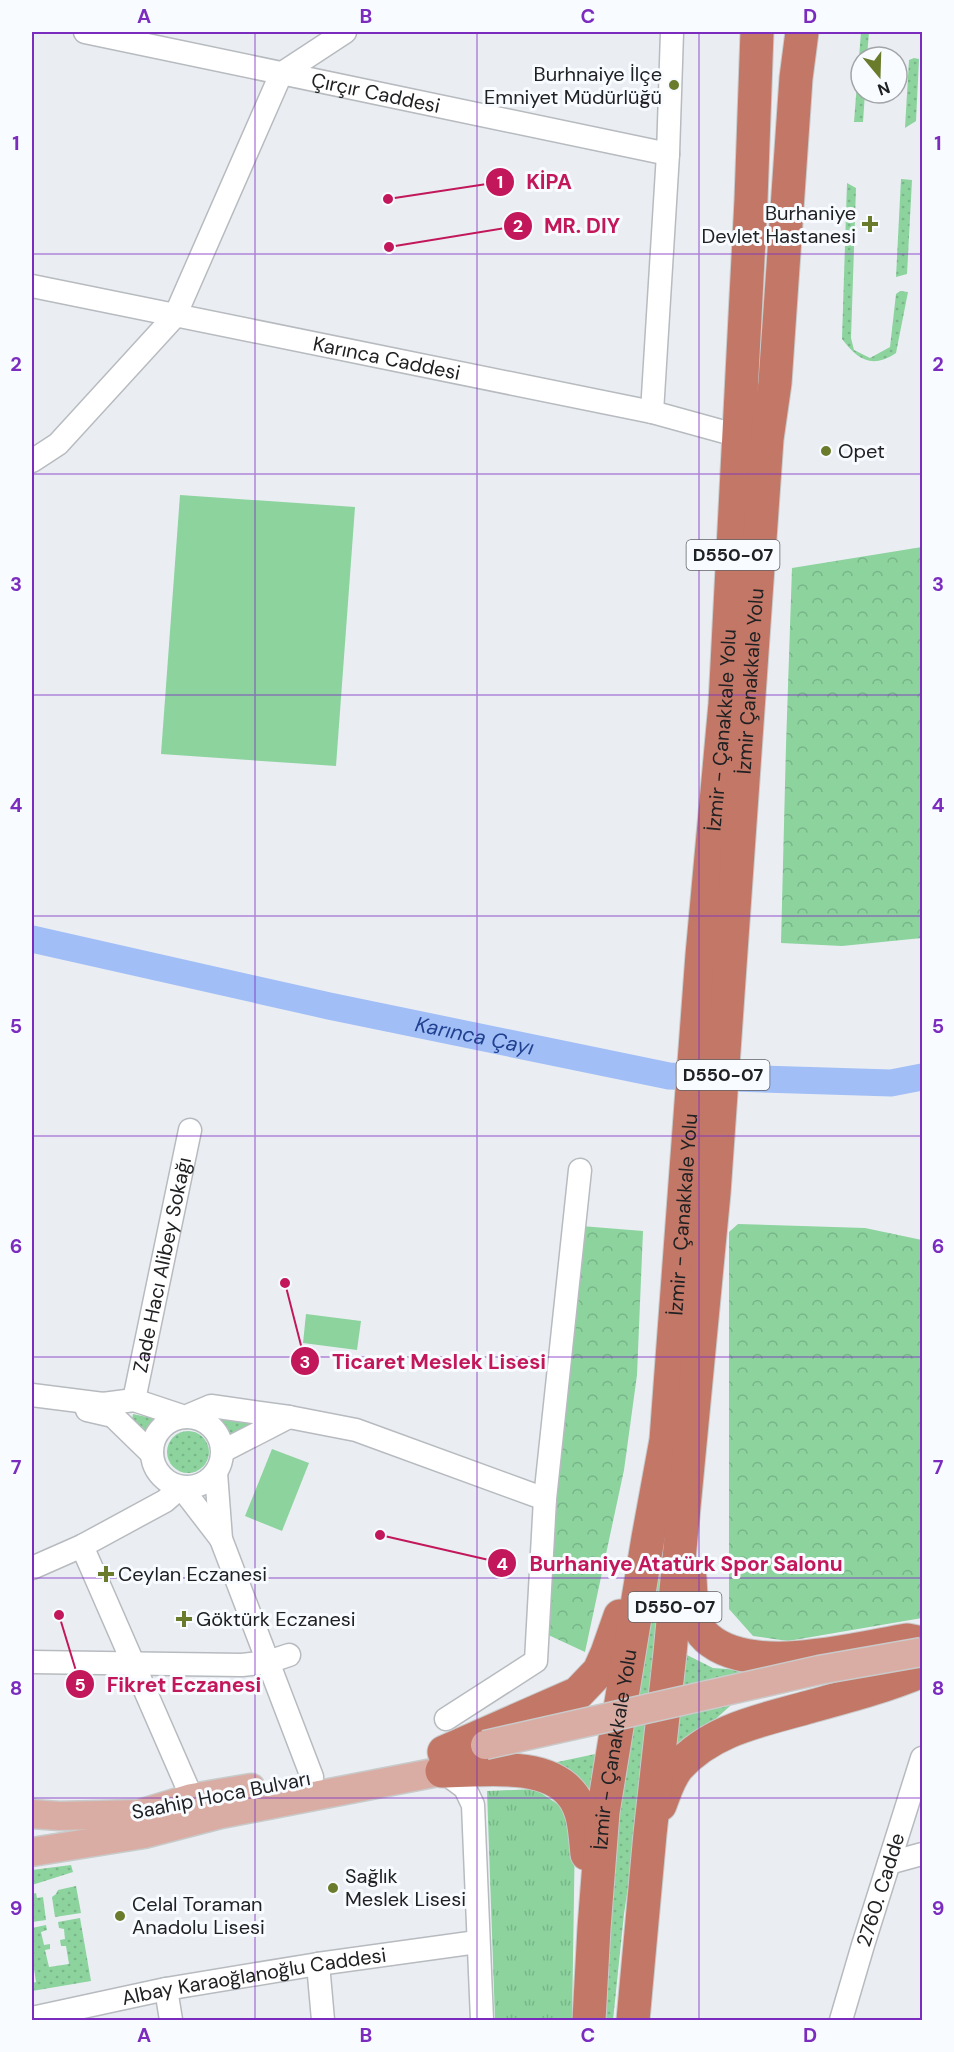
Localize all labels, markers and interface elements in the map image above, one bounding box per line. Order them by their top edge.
text: A [137,3,151,29]
text: B [360,3,372,29]
text: C [581,3,595,29]
text: D [803,3,817,29]
north arrow [849,45,909,105]
place label: Burhnaiye İlçe Emniyet Müdürlüğü [484,61,662,110]
street label: Çırçır Caddesi [309,67,443,119]
text: N [875,77,893,101]
marker: Burhnaiye İlçe Emniyet Müdürlüğü [667,78,681,92]
text: 1 [12,130,20,156]
text: 1 [934,130,942,156]
callout: KİPA [485,162,584,201]
text: KİPA [526,168,572,196]
text: 1 [497,170,503,194]
place label: Burhaniye Devlet Hastanesi [702,200,856,249]
callout: MR. DIY [503,207,632,246]
text: MR. DIY [544,212,621,240]
text: 2 [513,214,523,238]
marker: Burhaniye Devlet Hastanesi [861,215,879,233]
street label: Karınca Caddesi [311,330,463,386]
text: 2 [10,351,22,377]
text: 2 [932,351,944,377]
place label: Opet [838,438,885,464]
marker: Opet [819,444,833,458]
road number: D550-07 [686,540,780,570]
text: 3 [10,571,22,597]
text: 3 [932,571,944,597]
street label: İzmir Çanakkale Yolu [730,587,769,775]
street label: İzmir - Çanakkale Yolu [700,628,742,832]
text: 4 [10,792,23,818]
text: 4 [932,792,945,818]
water label: Karınca Çayı [413,1010,537,1062]
text: 5 [10,1013,22,1039]
text: 5 [932,1013,944,1039]
road number: D550-07 [676,1060,770,1090]
street label: İzmir - Çanakkale Yolu [662,1112,703,1317]
street label: Zade Hacı Alibey Sokağı [127,1155,197,1375]
text: 6 [10,1233,22,1259]
text: 6 [932,1233,944,1259]
callout: Ticaret Meslek Lisesi [290,1342,558,1381]
text: Ticaret Meslek Lisesi [332,1348,546,1376]
text: 3 [300,1350,310,1374]
text: 7 [11,1454,22,1480]
text: 7 [933,1454,944,1480]
callout: Burhaniye Atatürk Spor Salonu [487,1544,854,1583]
text: Burhaniye Atatürk Spor Salonu [529,1550,843,1578]
text: 4 [496,1552,508,1576]
place label: Ceylan Eczanesi [118,1561,267,1587]
marker: Ceylan Eczanesi [99,1567,113,1581]
road number: D550-07 [628,1592,722,1622]
place label: Göktürk Eczanesi [196,1606,356,1632]
marker: Göktürk Eczanesi [177,1612,191,1626]
street label: İzmir - Çanakkale Yolu [587,1647,643,1851]
callout: Fikret Eczanesi [65,1665,273,1704]
text: Fikret Eczanesi [107,1671,261,1699]
text: 5 [74,1673,86,1697]
text: 8 [10,1675,22,1701]
text: 8 [932,1675,944,1701]
street label: Saahip Hoca Bulvarı [129,1765,313,1825]
street label: 2760. Cadde [850,1830,911,1950]
place label: Sağlık Meslek Lisesi [345,1863,466,1912]
marker: Sağlık Meslek Lisesi [326,1881,340,1895]
place label: Celal Toraman Anadolu Lisesi [132,1891,265,1940]
text: 9 [10,1895,22,1921]
text: 9 [932,1895,944,1921]
marker: Celal Toraman Anadolu Lisesi [113,1909,127,1923]
street label: Albay Karaoğlanoğlu Caddesi [119,1942,388,2011]
text: A [137,2022,151,2048]
text: B [360,2022,372,2048]
text: C [581,2022,595,2048]
text: D [803,2022,817,2048]

